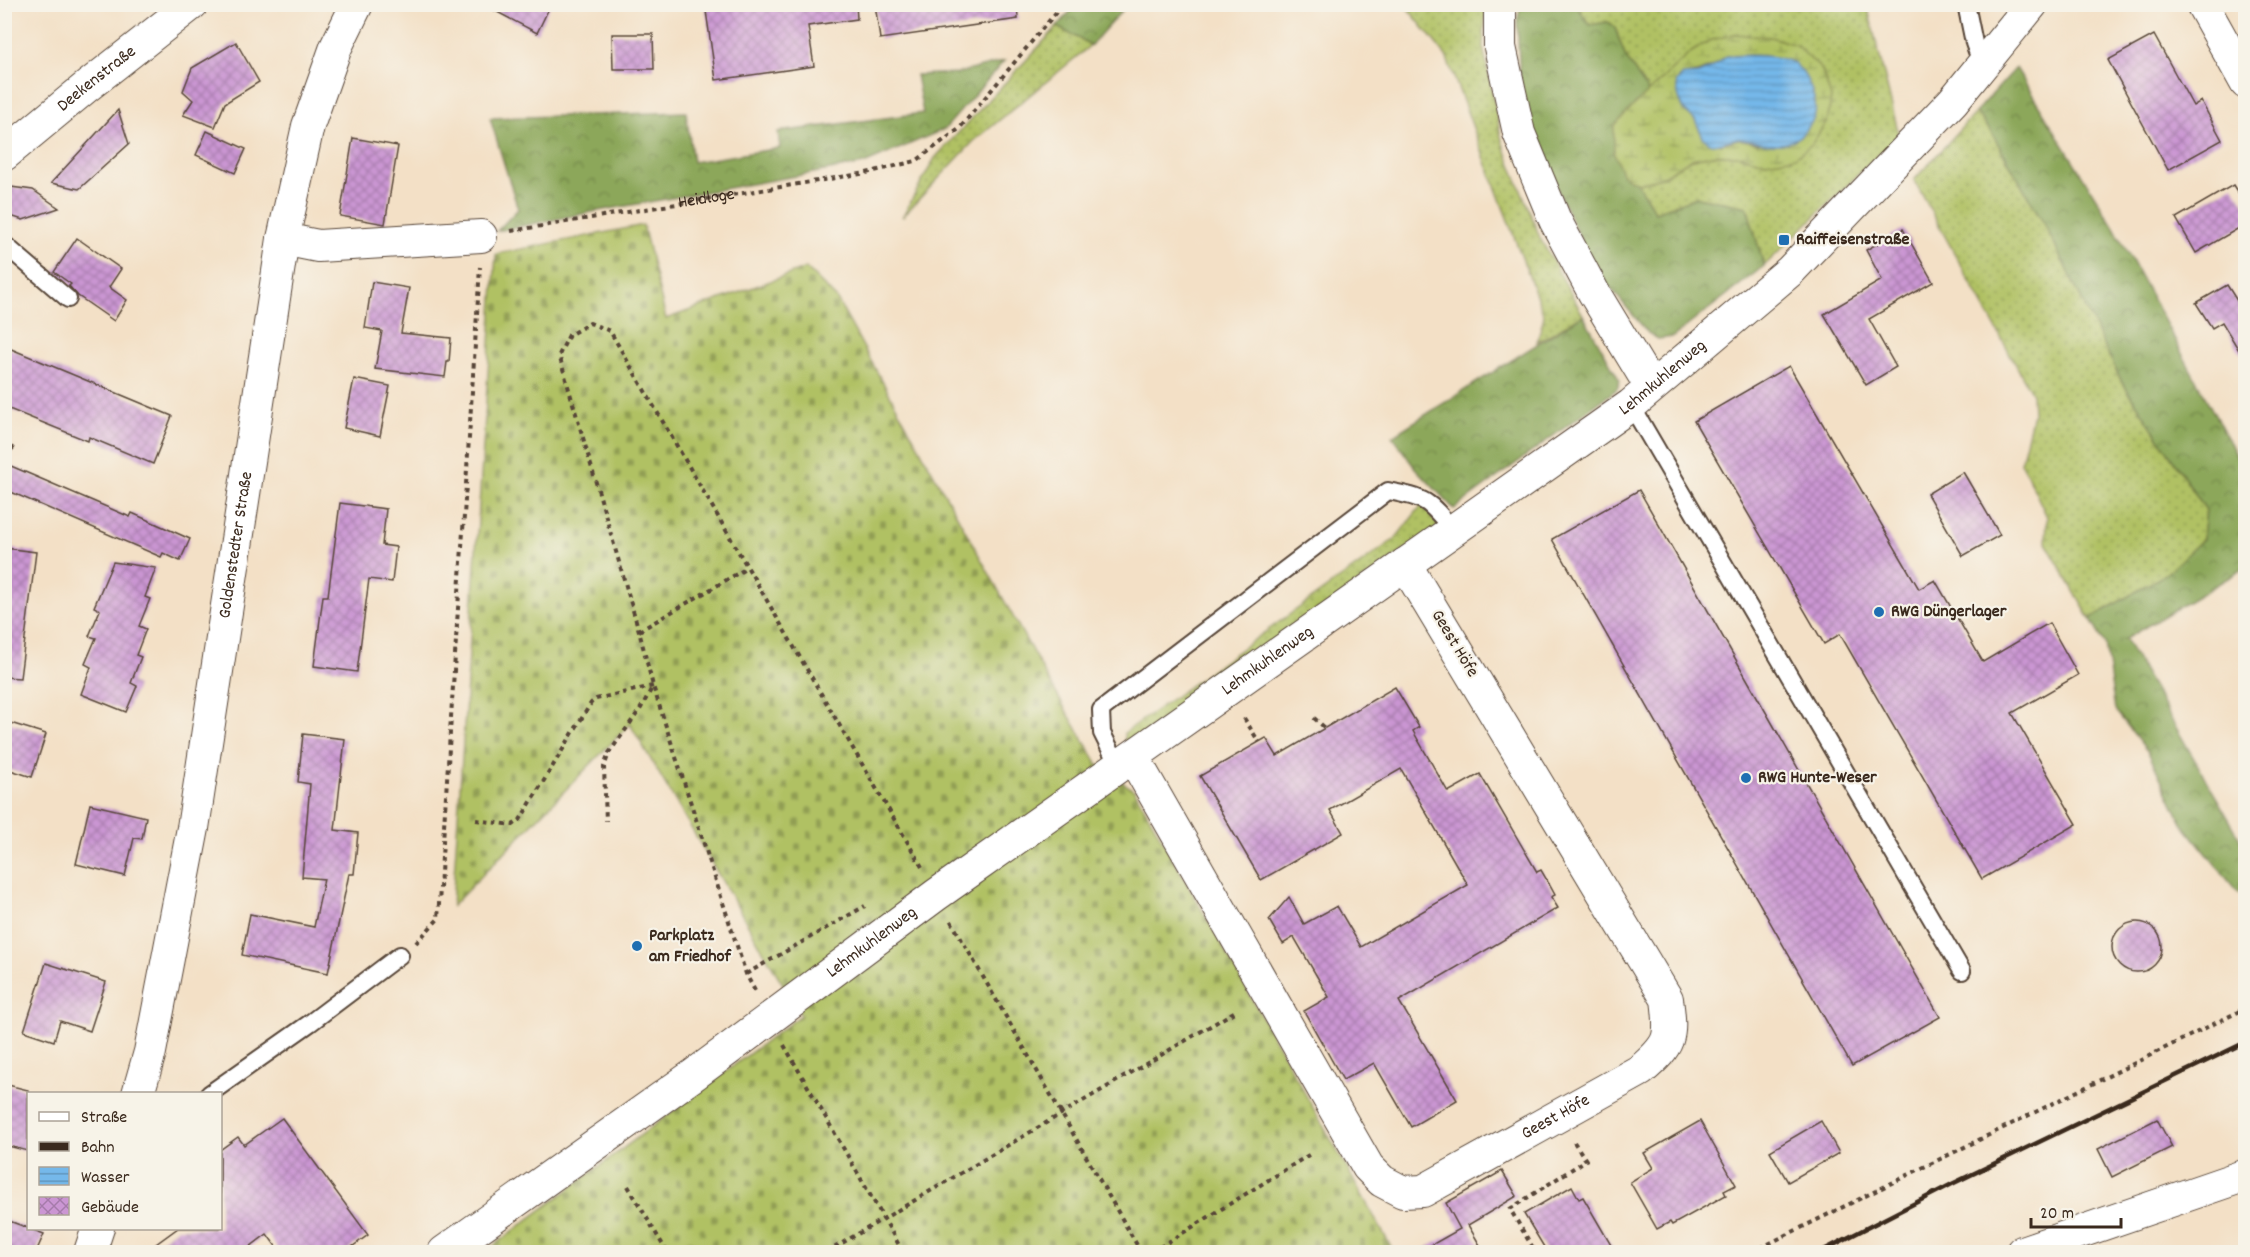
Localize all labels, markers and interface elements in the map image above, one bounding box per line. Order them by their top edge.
street label: Deekenstraße [52,40,142,118]
street label: Heidloge [676,182,737,216]
place label: Raiffeisenstraße [1796,228,1910,253]
marker: Raiffeisenstraße [1777,233,1791,247]
street label: Lehmkuhlenweg [1614,334,1712,422]
street label: Goldenstedter Straße [213,470,260,620]
place label: RWG Düngerlager [1891,600,2007,625]
marker: RWG Düngerlager [1872,605,1886,619]
street label: Geest Höfe [1424,606,1484,683]
street label: Lehmkuhlenweg [1217,620,1319,702]
place label: RWG Hunte-Weser [1758,766,1877,791]
marker: RWG Hunte-Weser [1739,771,1753,785]
street label: Lehmkuhlenweg [821,901,922,985]
place label: Parkplatz am Friedhof [649,924,733,970]
marker: Parkplatz am Friedhof [630,939,644,953]
street label: Geest Höfe [1517,1088,1595,1146]
legend [27,1092,222,1230]
text: Straße [81,1106,127,1131]
text: Bahn [81,1136,115,1161]
text: Wasser [81,1166,130,1191]
scale bar [2031,1191,2121,1229]
text: Gebäude [81,1196,139,1221]
text: 20 m [2040,1202,2074,1227]

